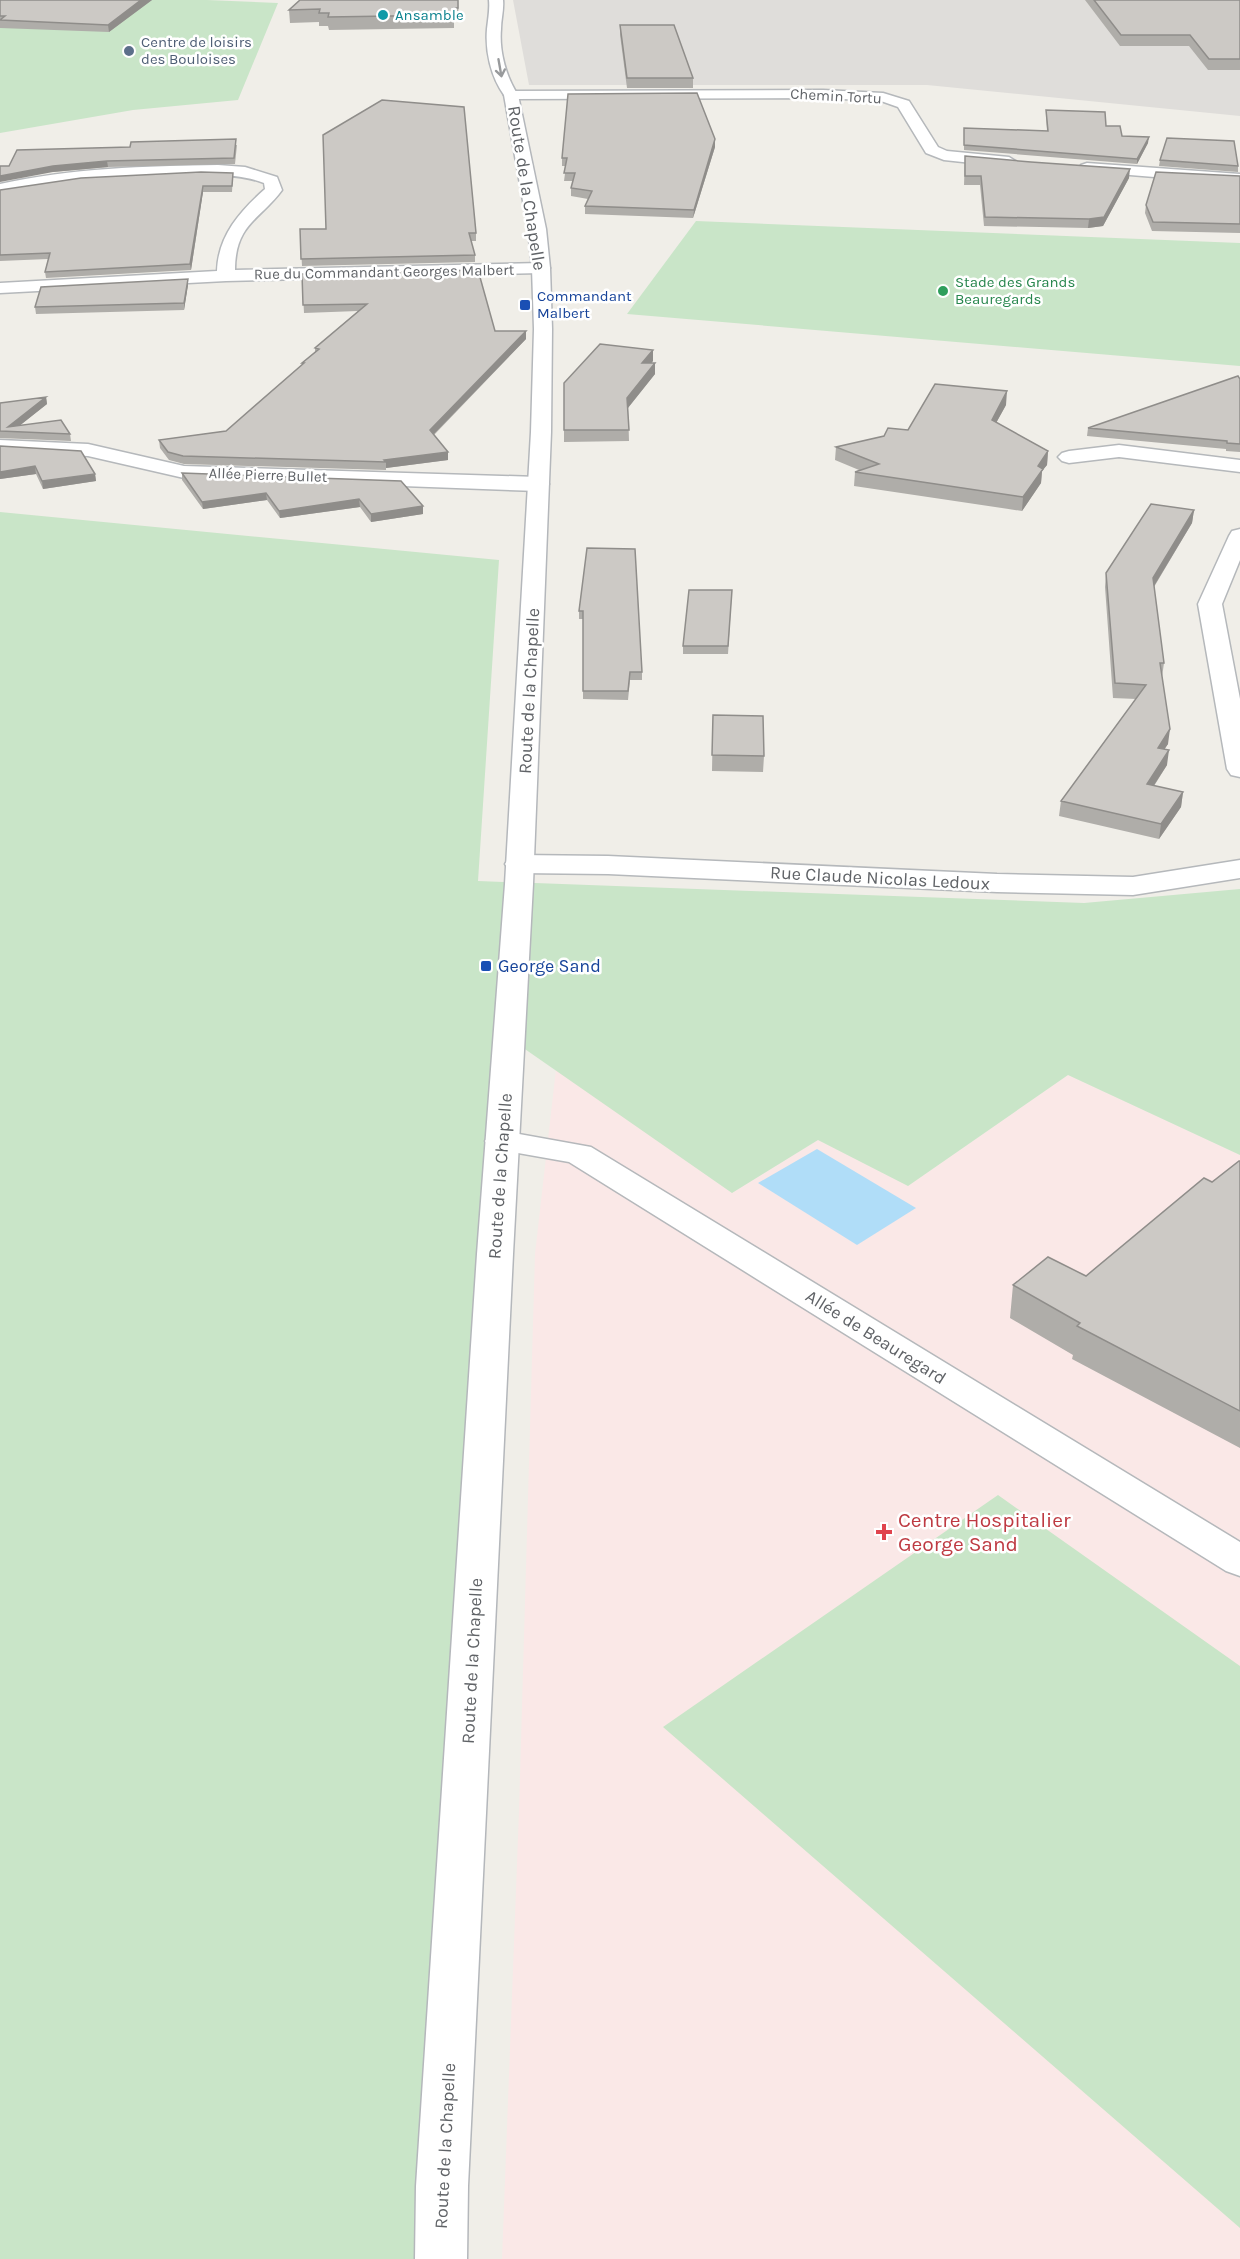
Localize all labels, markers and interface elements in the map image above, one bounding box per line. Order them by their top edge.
place label: Ansamble [395,6,464,24]
marker: Ansamble [376,8,390,22]
place label: Centre de loisirs des Bouloises [141,33,252,68]
marker: Centre de loisirs des Bouloises [122,44,136,58]
one-way arrow [494,58,505,77]
street label: Chemin Tortu [790,85,882,107]
street label: Route de la Chapelle [503,104,551,272]
street label: Rue du Commandant Georges Malbert [254,261,515,283]
place label: Stade des Grands Beauregards [955,273,1075,308]
marker: Stade des Grands Beauregards [936,284,950,298]
place label: Commandant Malbert [537,287,632,322]
marker: Commandant Malbert [518,298,532,312]
street label: Allée Pierre Bullet [208,464,328,486]
street label: Route de la Chapelle [514,607,544,775]
street label: Rue Claude Nicolas Ledoux [769,861,991,895]
place label: George Sand [498,955,601,977]
marker: George Sand [479,959,493,973]
street label: Route de la Chapelle [483,1092,517,1260]
street label: Allée de Beauregard [802,1285,950,1389]
place label: Centre Hospitalier George Sand [898,1508,1071,1556]
marker: Centre Hospitalier George Sand [875,1523,893,1541]
street label: Route de la Chapelle [457,1577,487,1745]
street label: Route de la Chapelle [430,2062,460,2230]

